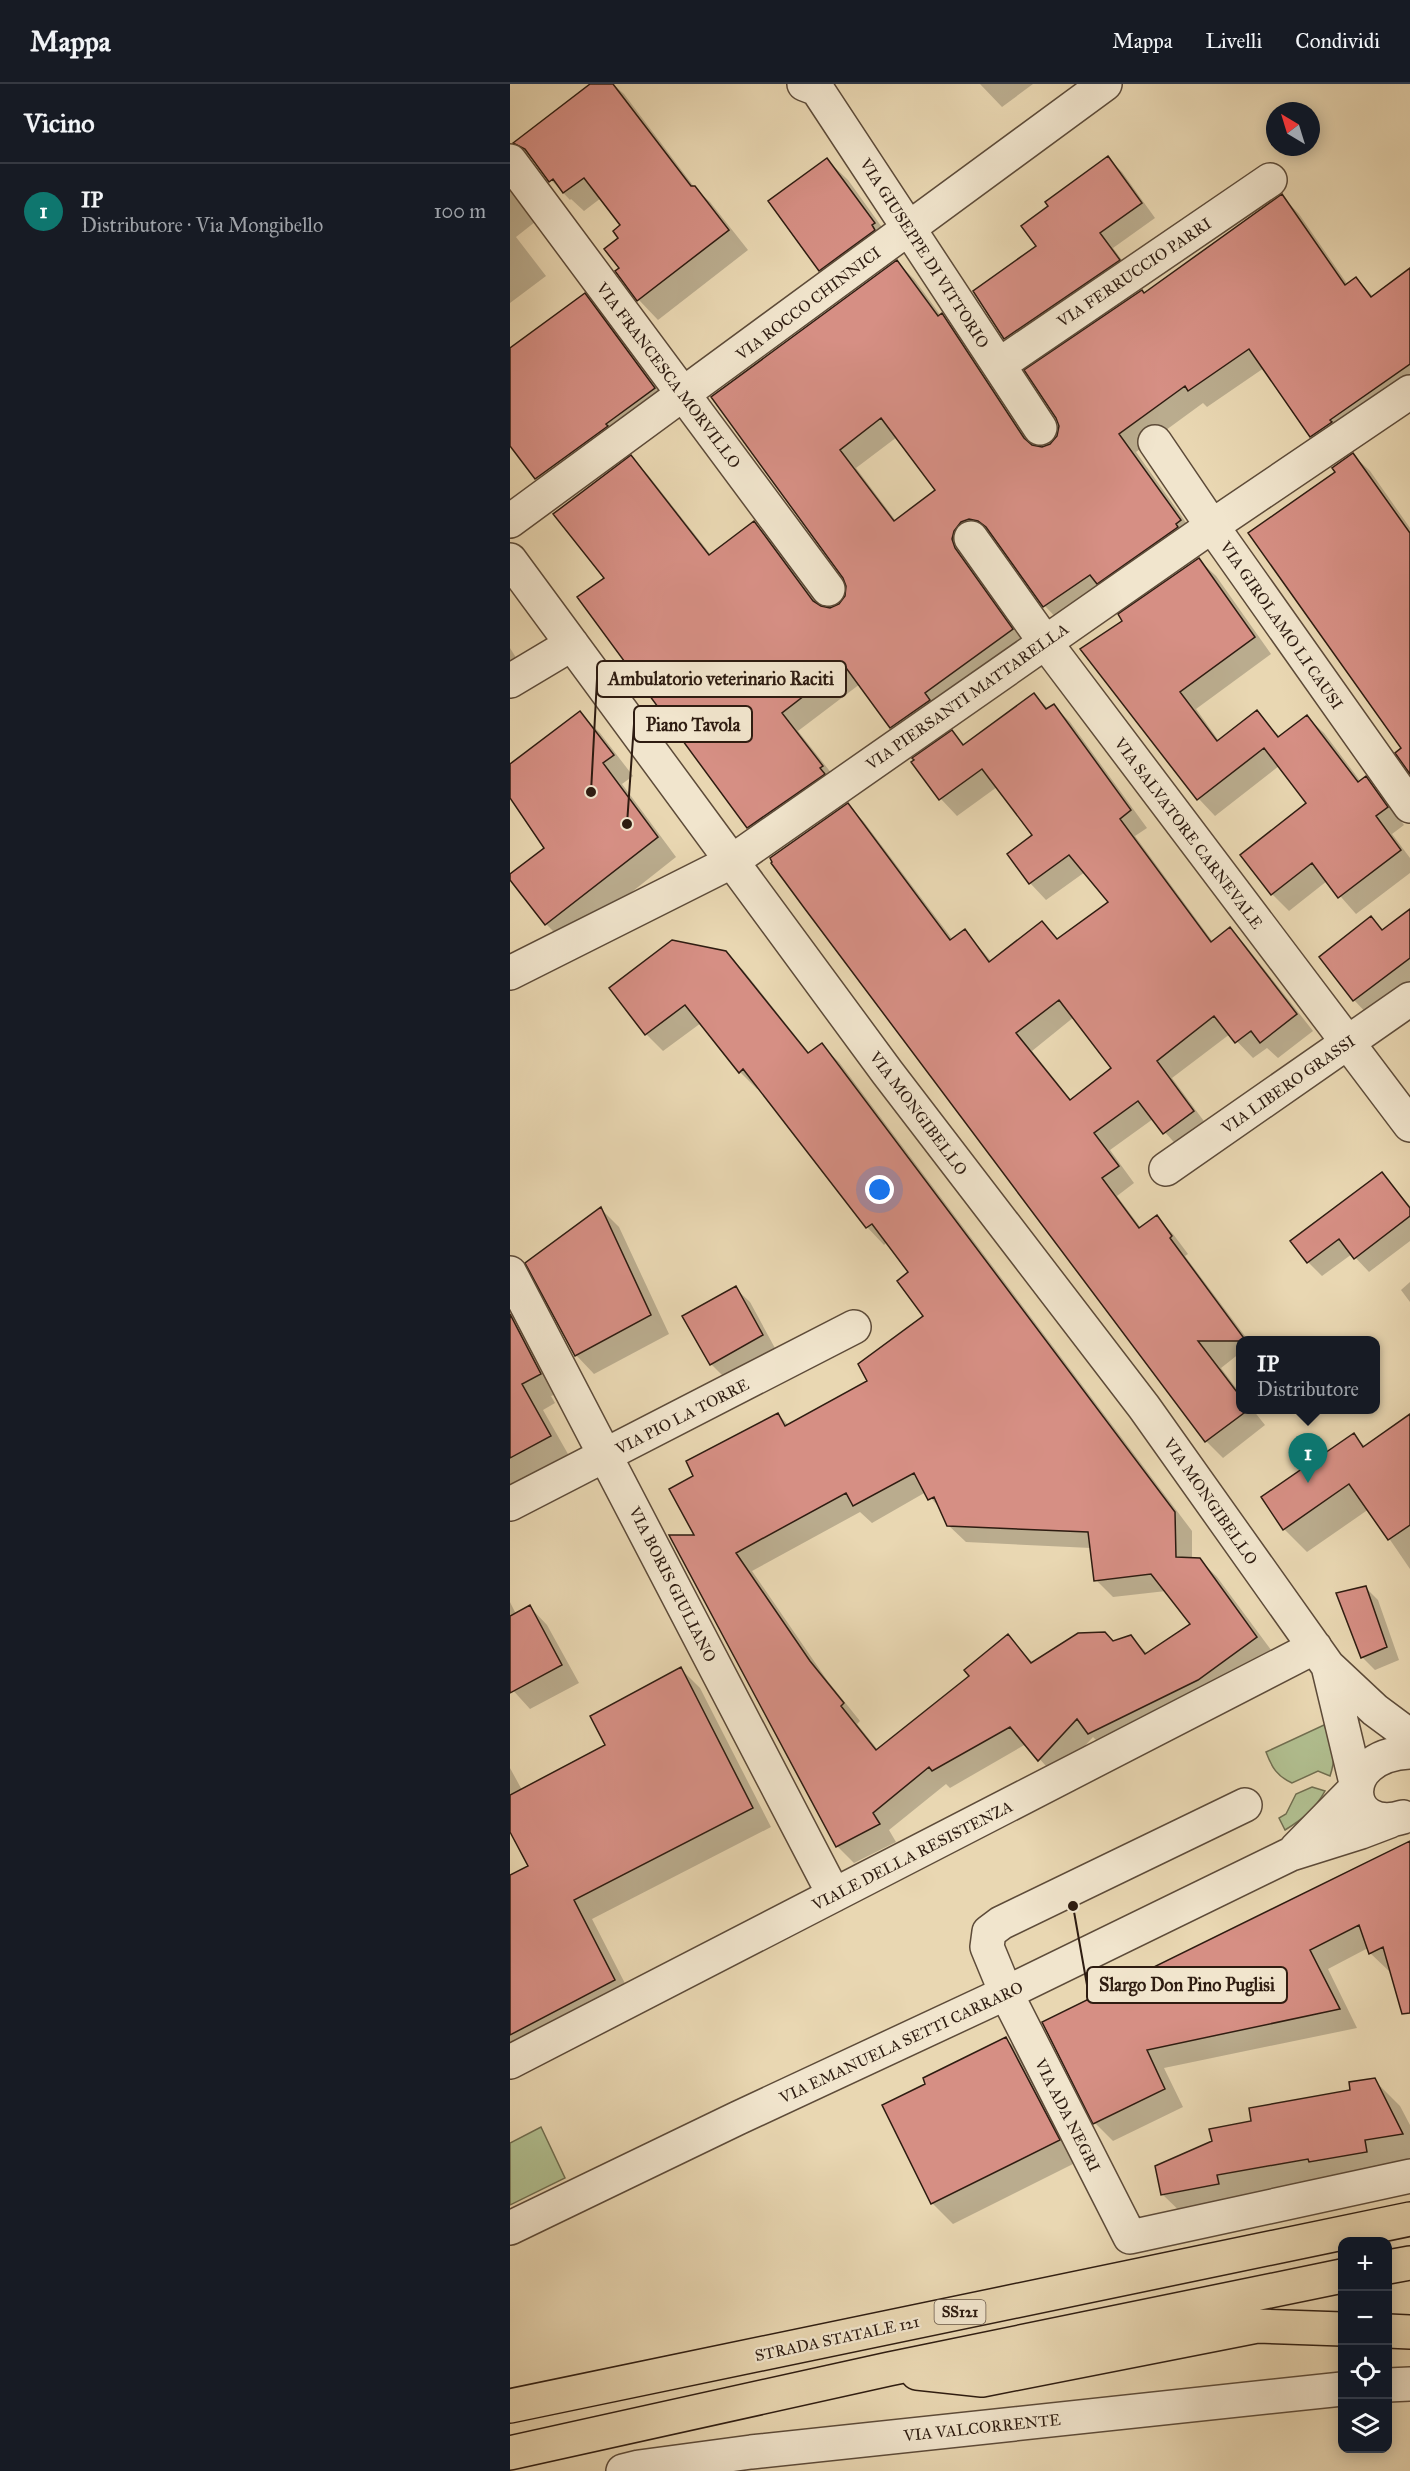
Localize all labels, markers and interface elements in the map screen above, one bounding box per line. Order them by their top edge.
text: Mappa [30,24,111,59]
text: Mappa [1112,28,1173,54]
text: Livelli [1206,28,1262,54]
text: Condividi [1295,28,1380,54]
north arrow [1266,102,1320,156]
text: Vicino [24,107,95,139]
street label: VIA GIUSEPPE DI VITTORIO [856,154,993,352]
text: IP [81,186,103,213]
text: 1 [40,199,47,223]
text: 100 m [434,199,486,223]
text: Distributore · Via Mongibello [81,213,323,237]
street label: VIA FERRUCCIO PARRI [1053,214,1215,332]
street label: VIA ROCCO CHINNICI [732,243,884,365]
street label: VIA FRANCESCA MORVILLO [592,278,745,472]
street label: VIA GIROLAMO LI CAUSI [1216,537,1347,713]
street label: VIA PIERSANTI MATTARELLA [862,619,1072,774]
callout: Ambulatorio veterinario Raciti [597,661,846,697]
text: Ambulatorio veterinario Raciti [607,668,835,690]
callout: Piano Tavola [634,706,752,742]
text: Piano Tavola [646,714,741,736]
street label: VIA SALVATORE CARNEVALE [1110,733,1267,933]
street label: VIA LIBERO GRASSI [1217,1031,1359,1138]
street label: VIA MONGIBELLO [865,1047,971,1179]
your location [865,1175,894,1204]
popup [1236,1336,1380,1414]
text: IP [1257,1350,1279,1377]
street label: VIA PIO LA TORRE [611,1375,752,1459]
text: Distributore [1257,1377,1359,1401]
street label: VIA MONGIBELLO [1159,1434,1261,1568]
pin: 1 [1288,1434,1328,1483]
street label: VIA BORIS GIULIANO [625,1502,720,1665]
street label: VIALE DELLA RESISTENZA [808,1796,1016,1915]
callout: Slargo Don Pino Puglisi [1087,1967,1287,2003]
text: Slargo Don Pino Puglisi [1099,1974,1276,1997]
street label: VIA EMANUELA SETTI CARRARO [776,1978,1026,2108]
street label: VIA ADA NEGRI [1030,2055,1104,2175]
map controls [1338,2237,1392,2453]
button: + [1338,2237,1392,2291]
button: − [1338,2291,1392,2345]
road number: SS121 [934,2300,986,2324]
street label: STRADA STATALE 121 [753,2312,921,2365]
button: locate [1338,2345,1392,2399]
button: layers [1338,2399,1392,2453]
street label: VIA VALCORRENTE [902,2410,1062,2445]

